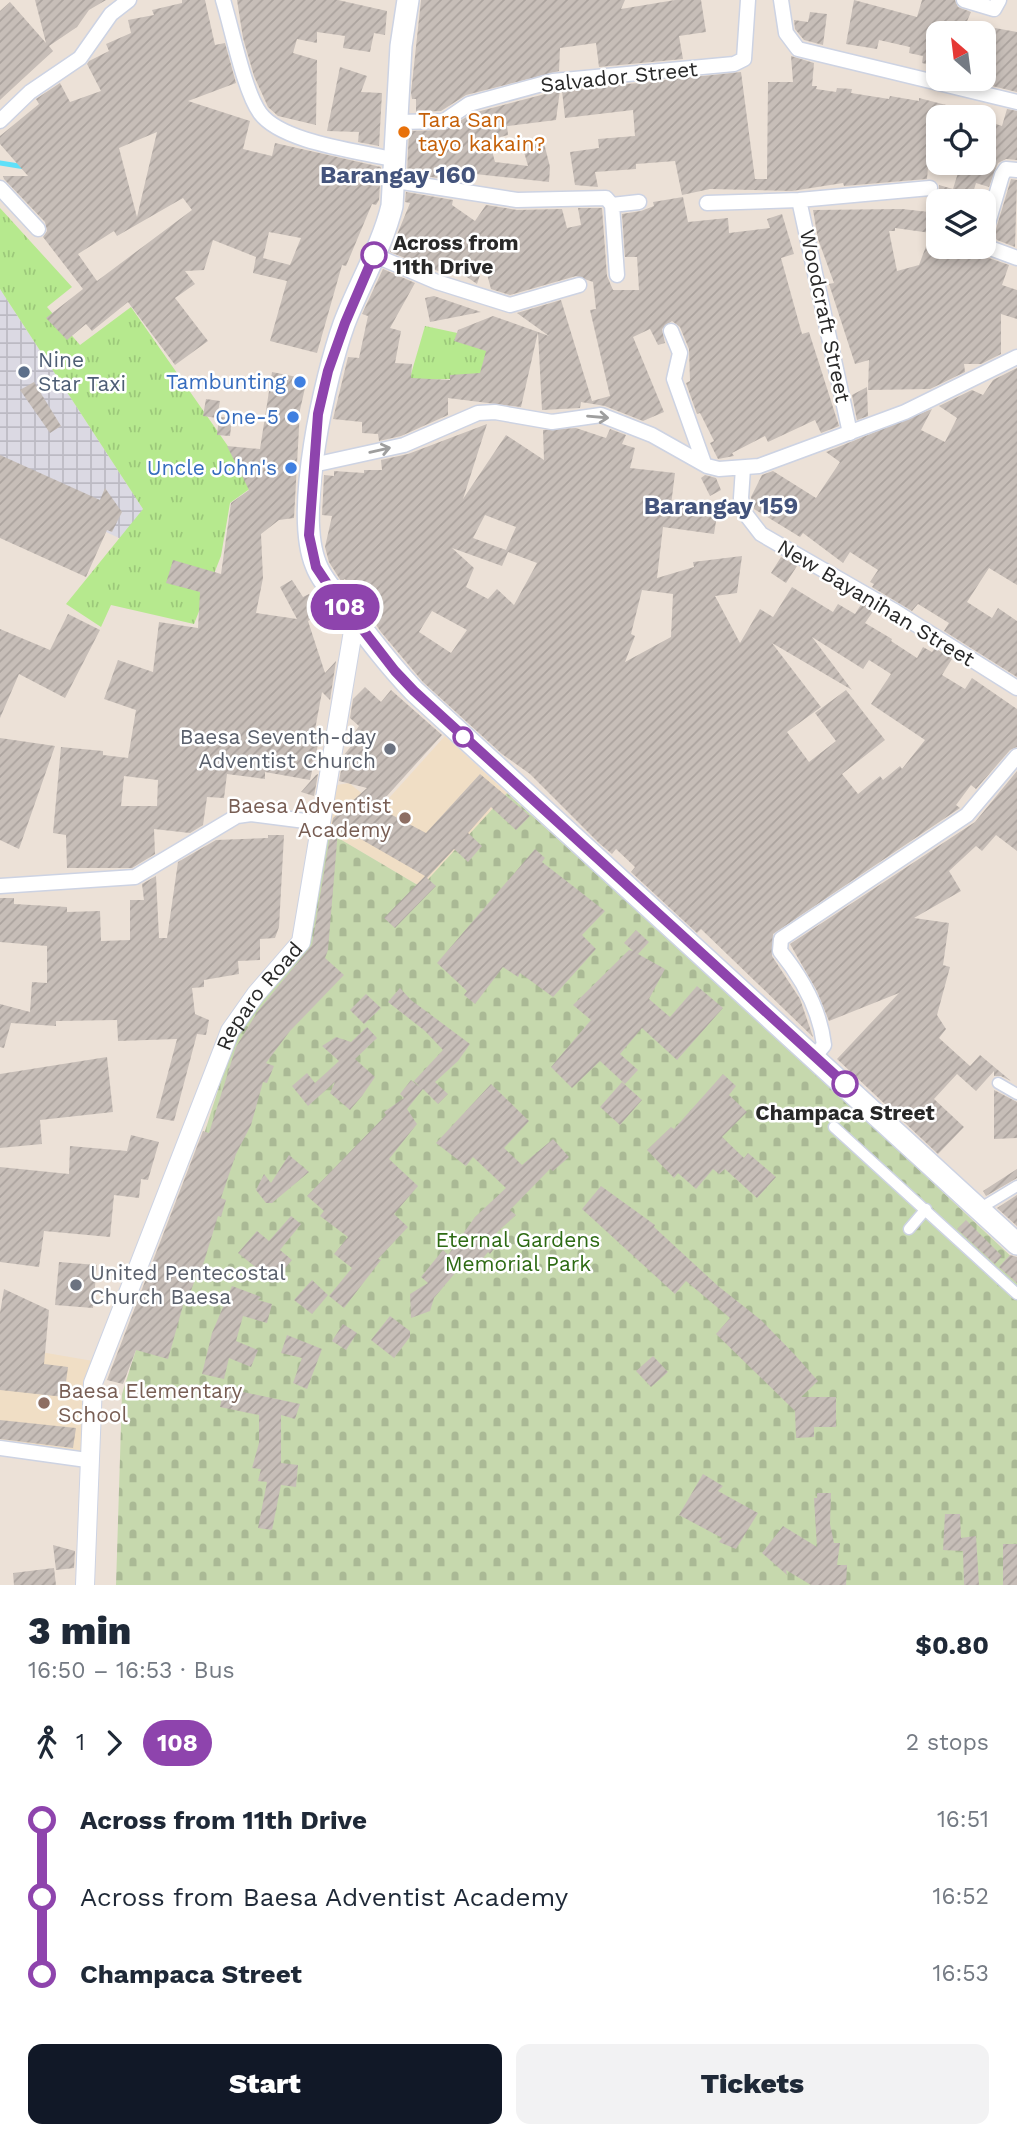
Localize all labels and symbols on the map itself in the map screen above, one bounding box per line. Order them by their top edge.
north arrow [926,21,996,91]
street label: Salvador Street [539,56,699,97]
place label: Tara San tayo kakain? [418,107,545,156]
marker: Tara San tayo kakain? [396,124,412,140]
district label: Barangay 160 [320,161,476,189]
street label: Woodcraft Street [795,227,856,405]
place label: Across from 11th Drive [393,230,518,279]
marker: Across from 11th Drive [361,242,387,268]
place label: Nine Star Taxi [38,347,126,396]
marker: Nine Star Taxi [16,364,32,380]
place label: Tambunting [166,369,287,394]
marker: Tambunting [292,374,308,390]
place label: One-5 [215,404,279,429]
marker: One-5 [285,409,301,425]
one-way arrow [586,411,609,424]
one-way arrow [368,443,391,457]
place label: Uncle John's [147,455,277,480]
marker: Uncle John's [283,460,299,476]
district label: Barangay 159 [644,492,798,520]
street label: New Bayanihan Street [773,534,980,671]
line badge: 108 [305,584,385,630]
place label: Baesa Seventh-day Adventist Church [180,724,376,773]
unlabelled marker [453,727,473,747]
marker: Baesa Seventh-day Adventist Church [382,741,398,757]
place label: Baesa Adventist Academy [228,793,391,842]
marker: Baesa Adventist Academy [397,810,413,826]
street label: Reparo Road [211,936,308,1054]
marker: Champaca Street [832,1071,858,1097]
place label: Champaca Street [755,1100,935,1125]
park label: Eternal Gardens Memorial Park [436,1227,600,1276]
place label: United Pentecostal Church Baesa [90,1260,286,1309]
marker: United Pentecostal Church Baesa [68,1277,84,1293]
place label: Baesa Elementary School [58,1378,243,1427]
marker: Baesa Elementary School [36,1395,52,1411]

